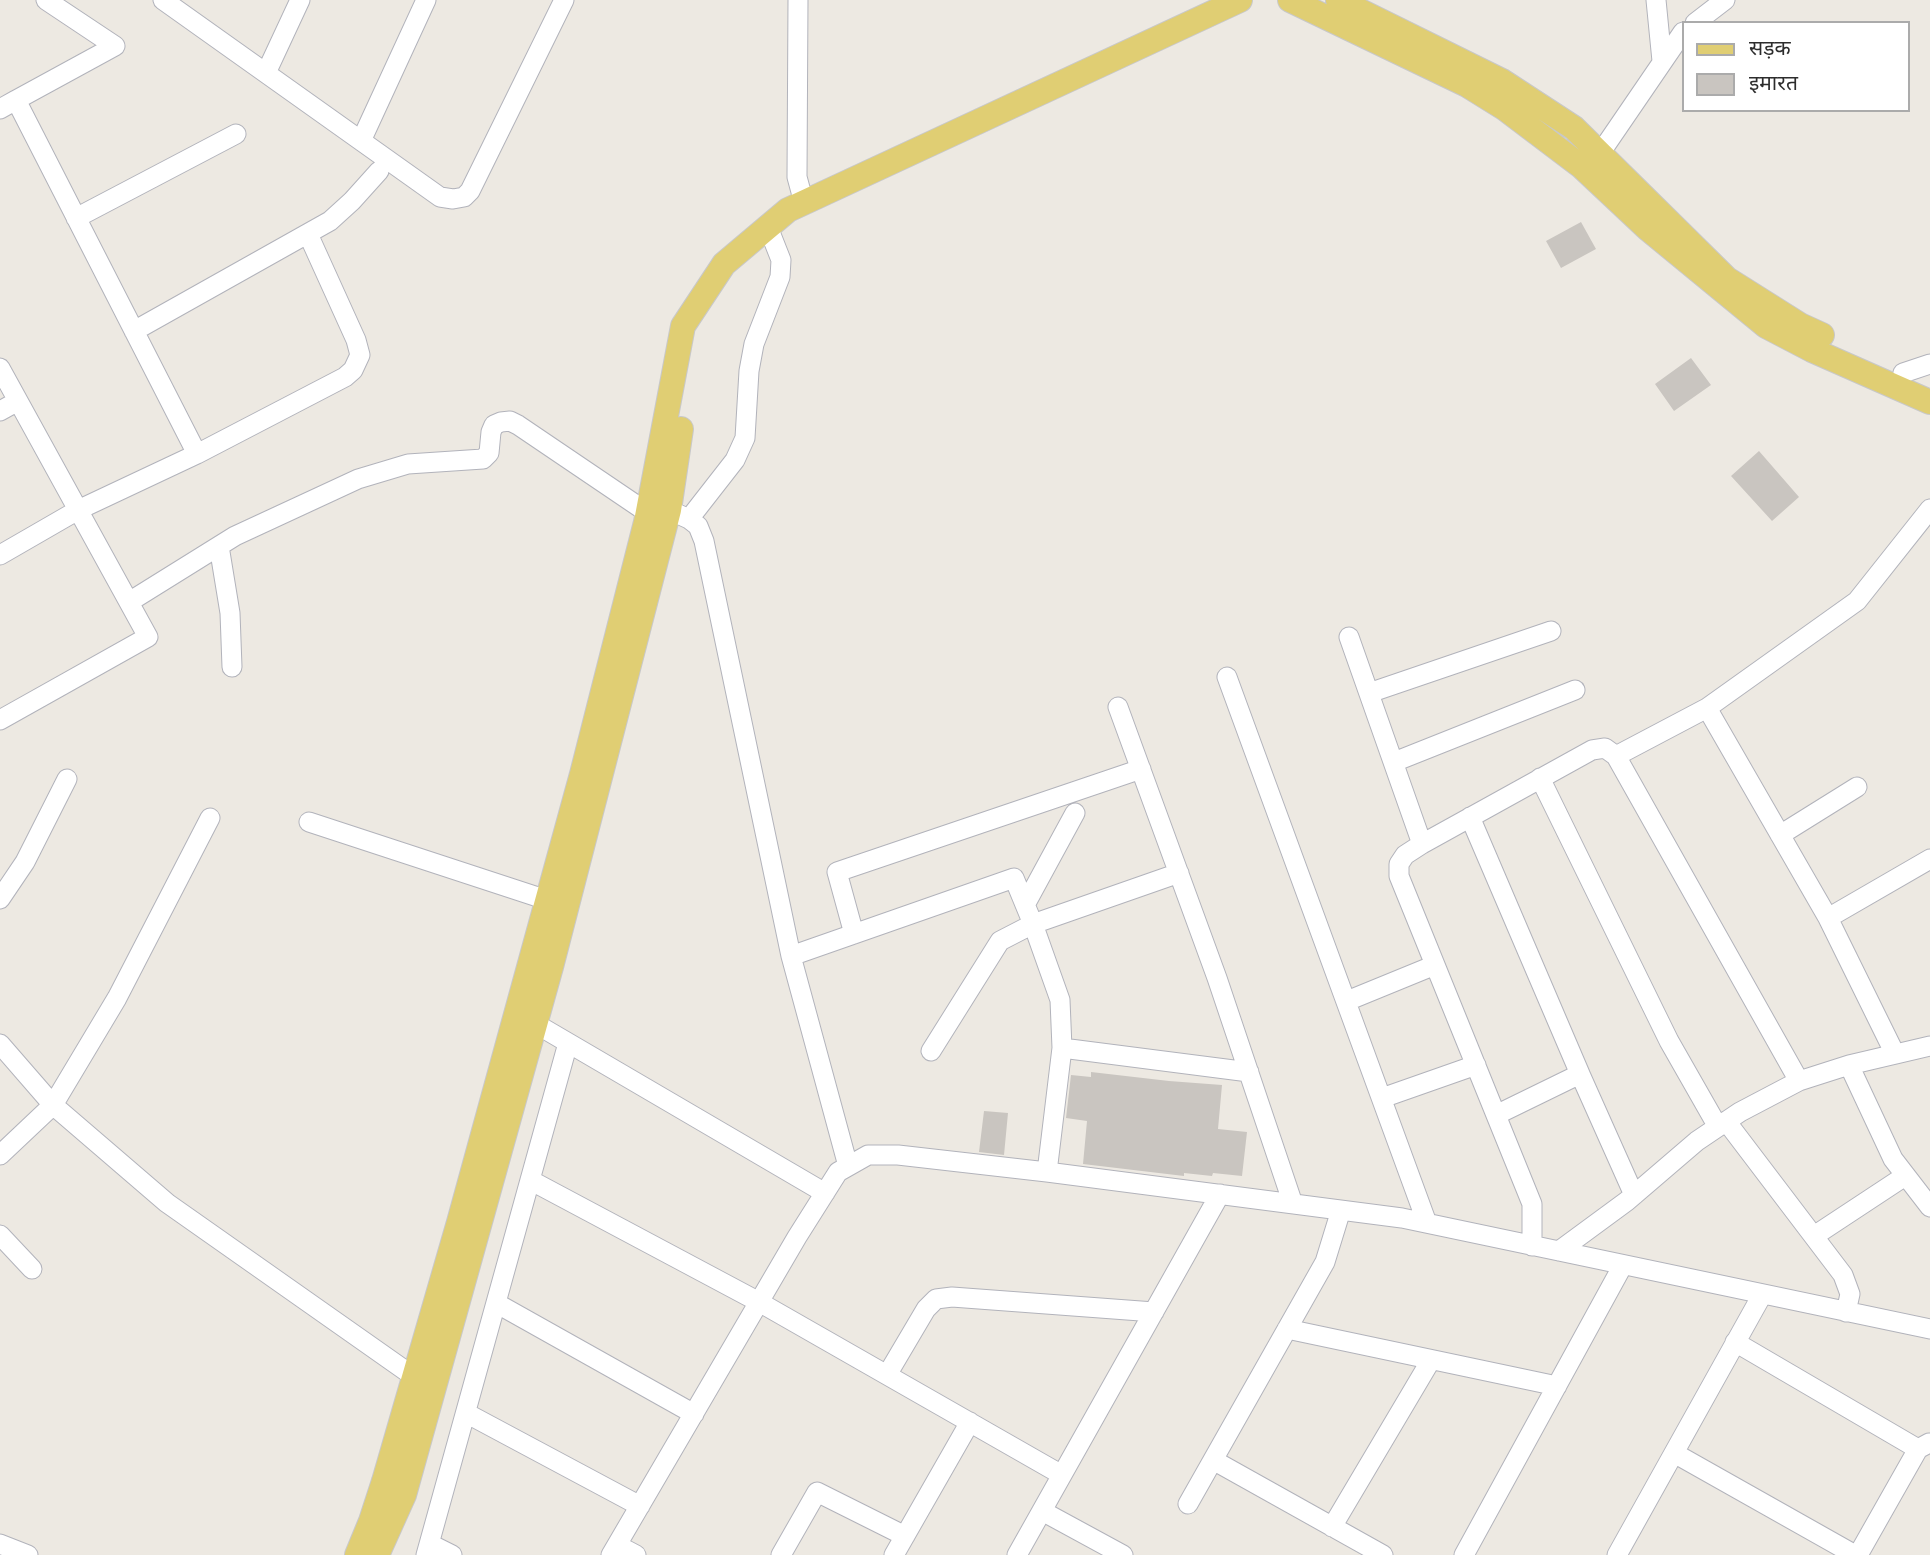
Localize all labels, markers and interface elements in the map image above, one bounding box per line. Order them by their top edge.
legend [1682,21,1909,112]
text: सड़क [1749,36,1791,60]
text: इमारत [1749,71,1798,95]

